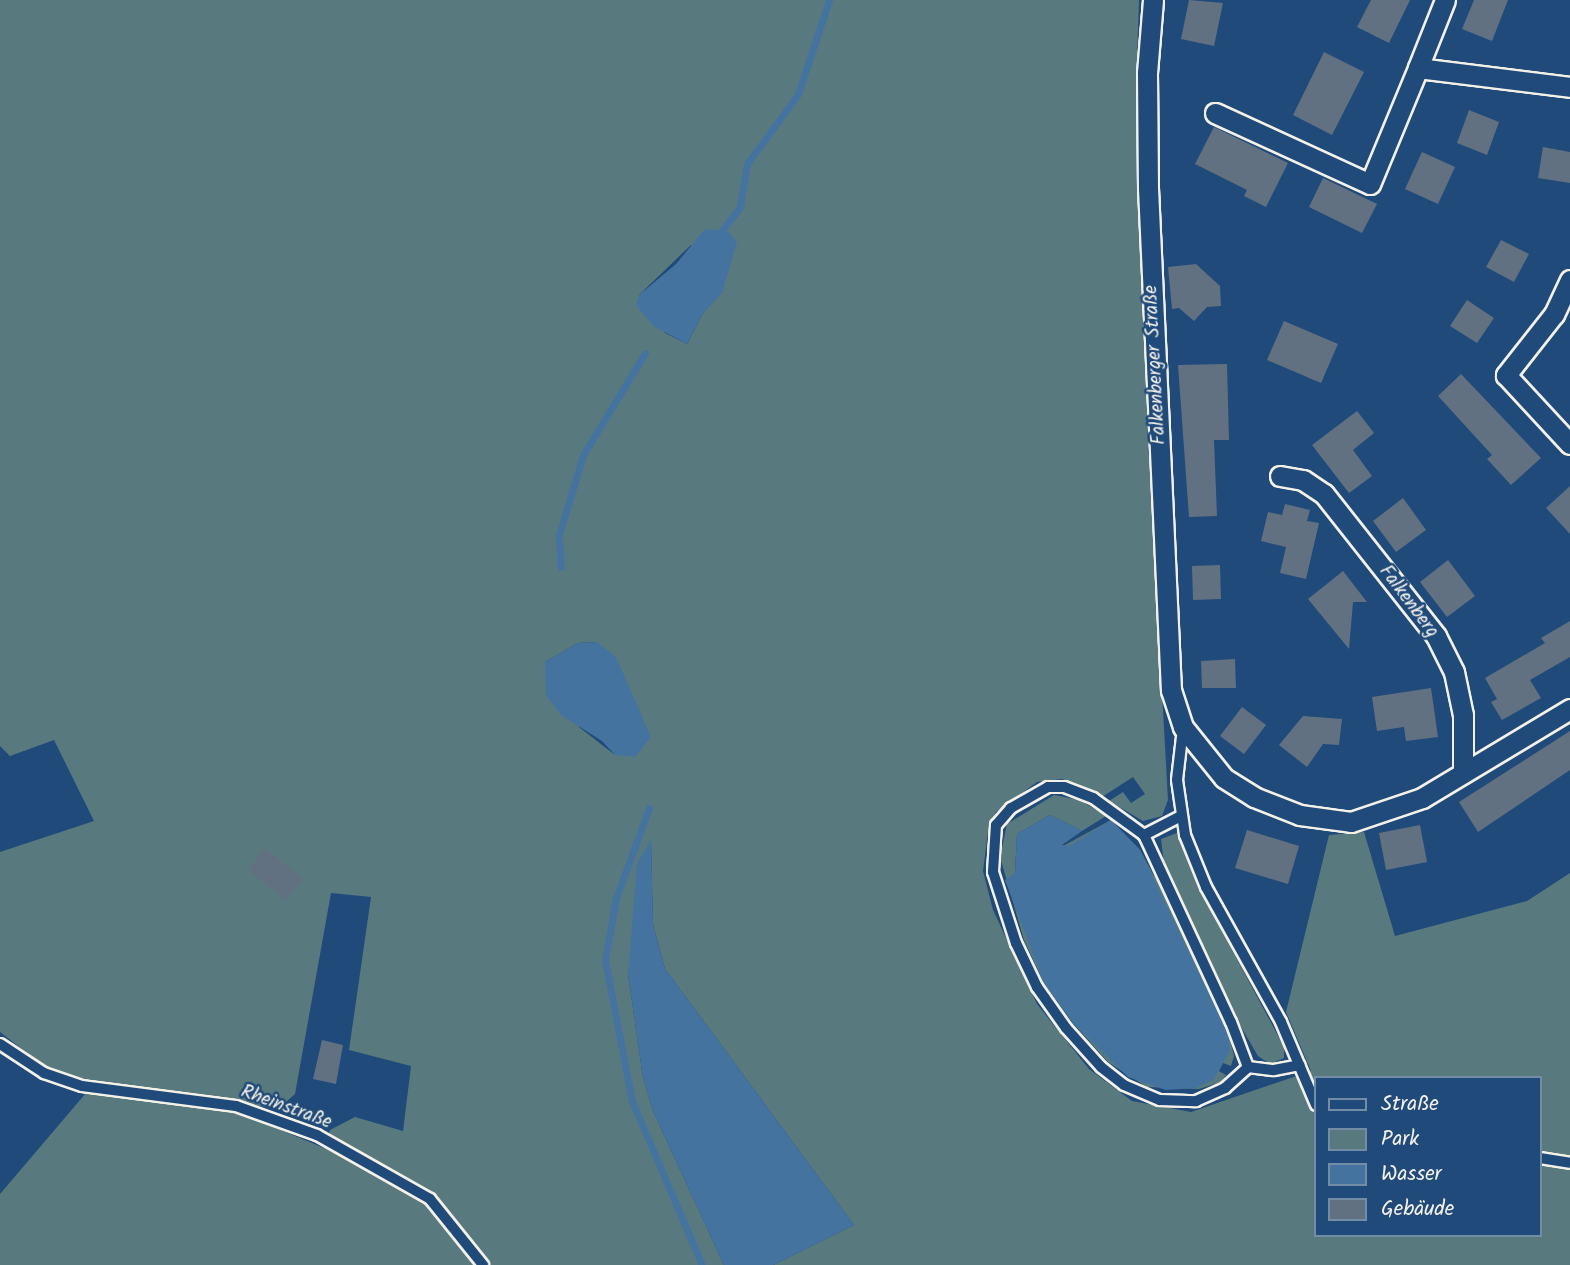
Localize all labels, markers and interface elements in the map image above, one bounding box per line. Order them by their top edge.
street label: Falkenberger Straße [1140,285,1172,445]
street label: Falkenberg [1373,561,1443,643]
legend [1314,1076,1542,1237]
street label: Rheinstraße [238,1081,334,1135]
text: Straße [1381,1088,1439,1121]
text: Park [1381,1123,1419,1156]
text: Wasser [1381,1158,1442,1191]
text: Gebäude [1381,1193,1454,1226]

